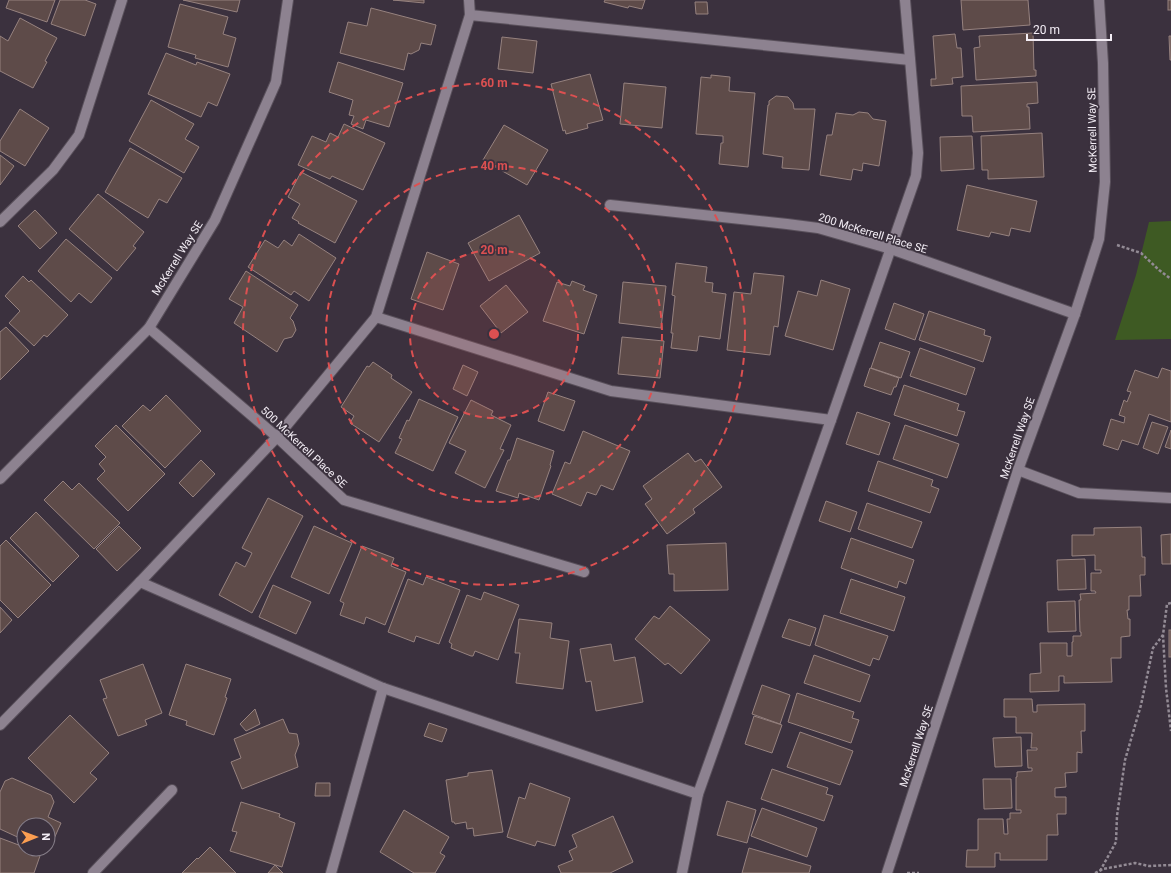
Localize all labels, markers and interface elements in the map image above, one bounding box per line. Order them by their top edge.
scale bar [1027,16,1111,42]
text: 20 m [1033,23,1060,37]
text: 60 m [480,76,508,90]
street label: McKerrell Way SE [1085,87,1100,173]
text: 40 m [480,159,508,173]
street label: 200 McKerrell Place SE [817,211,929,256]
street label: McKerrell Way SE [149,219,206,298]
text: 20 m [480,243,508,257]
centre of rings [487,327,501,341]
street label: McKerrell Way SE [997,396,1038,481]
street label: 500 McKerrell Place SE [258,404,349,491]
street label: McKerrell Way SE [897,704,936,789]
north arrow [16,817,56,857]
text: N [39,833,52,841]

